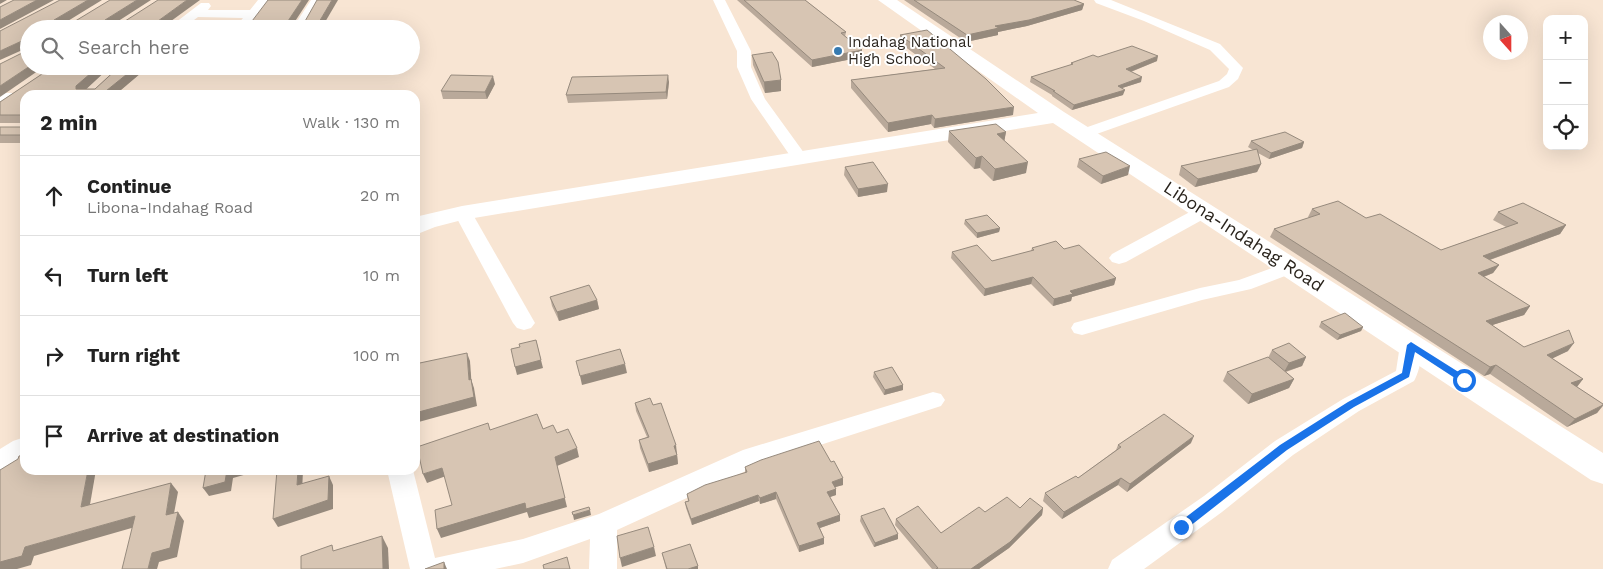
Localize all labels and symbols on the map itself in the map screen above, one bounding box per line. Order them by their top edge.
north arrow [1483,15,1528,60]
place label: Indahag National High School [848,33,972,68]
marker: Indahag National High School [832,45,844,57]
street label: Libona-Indahag Road [1160,176,1328,296]
route start [1453,369,1476,392]
route end [1170,516,1193,539]

